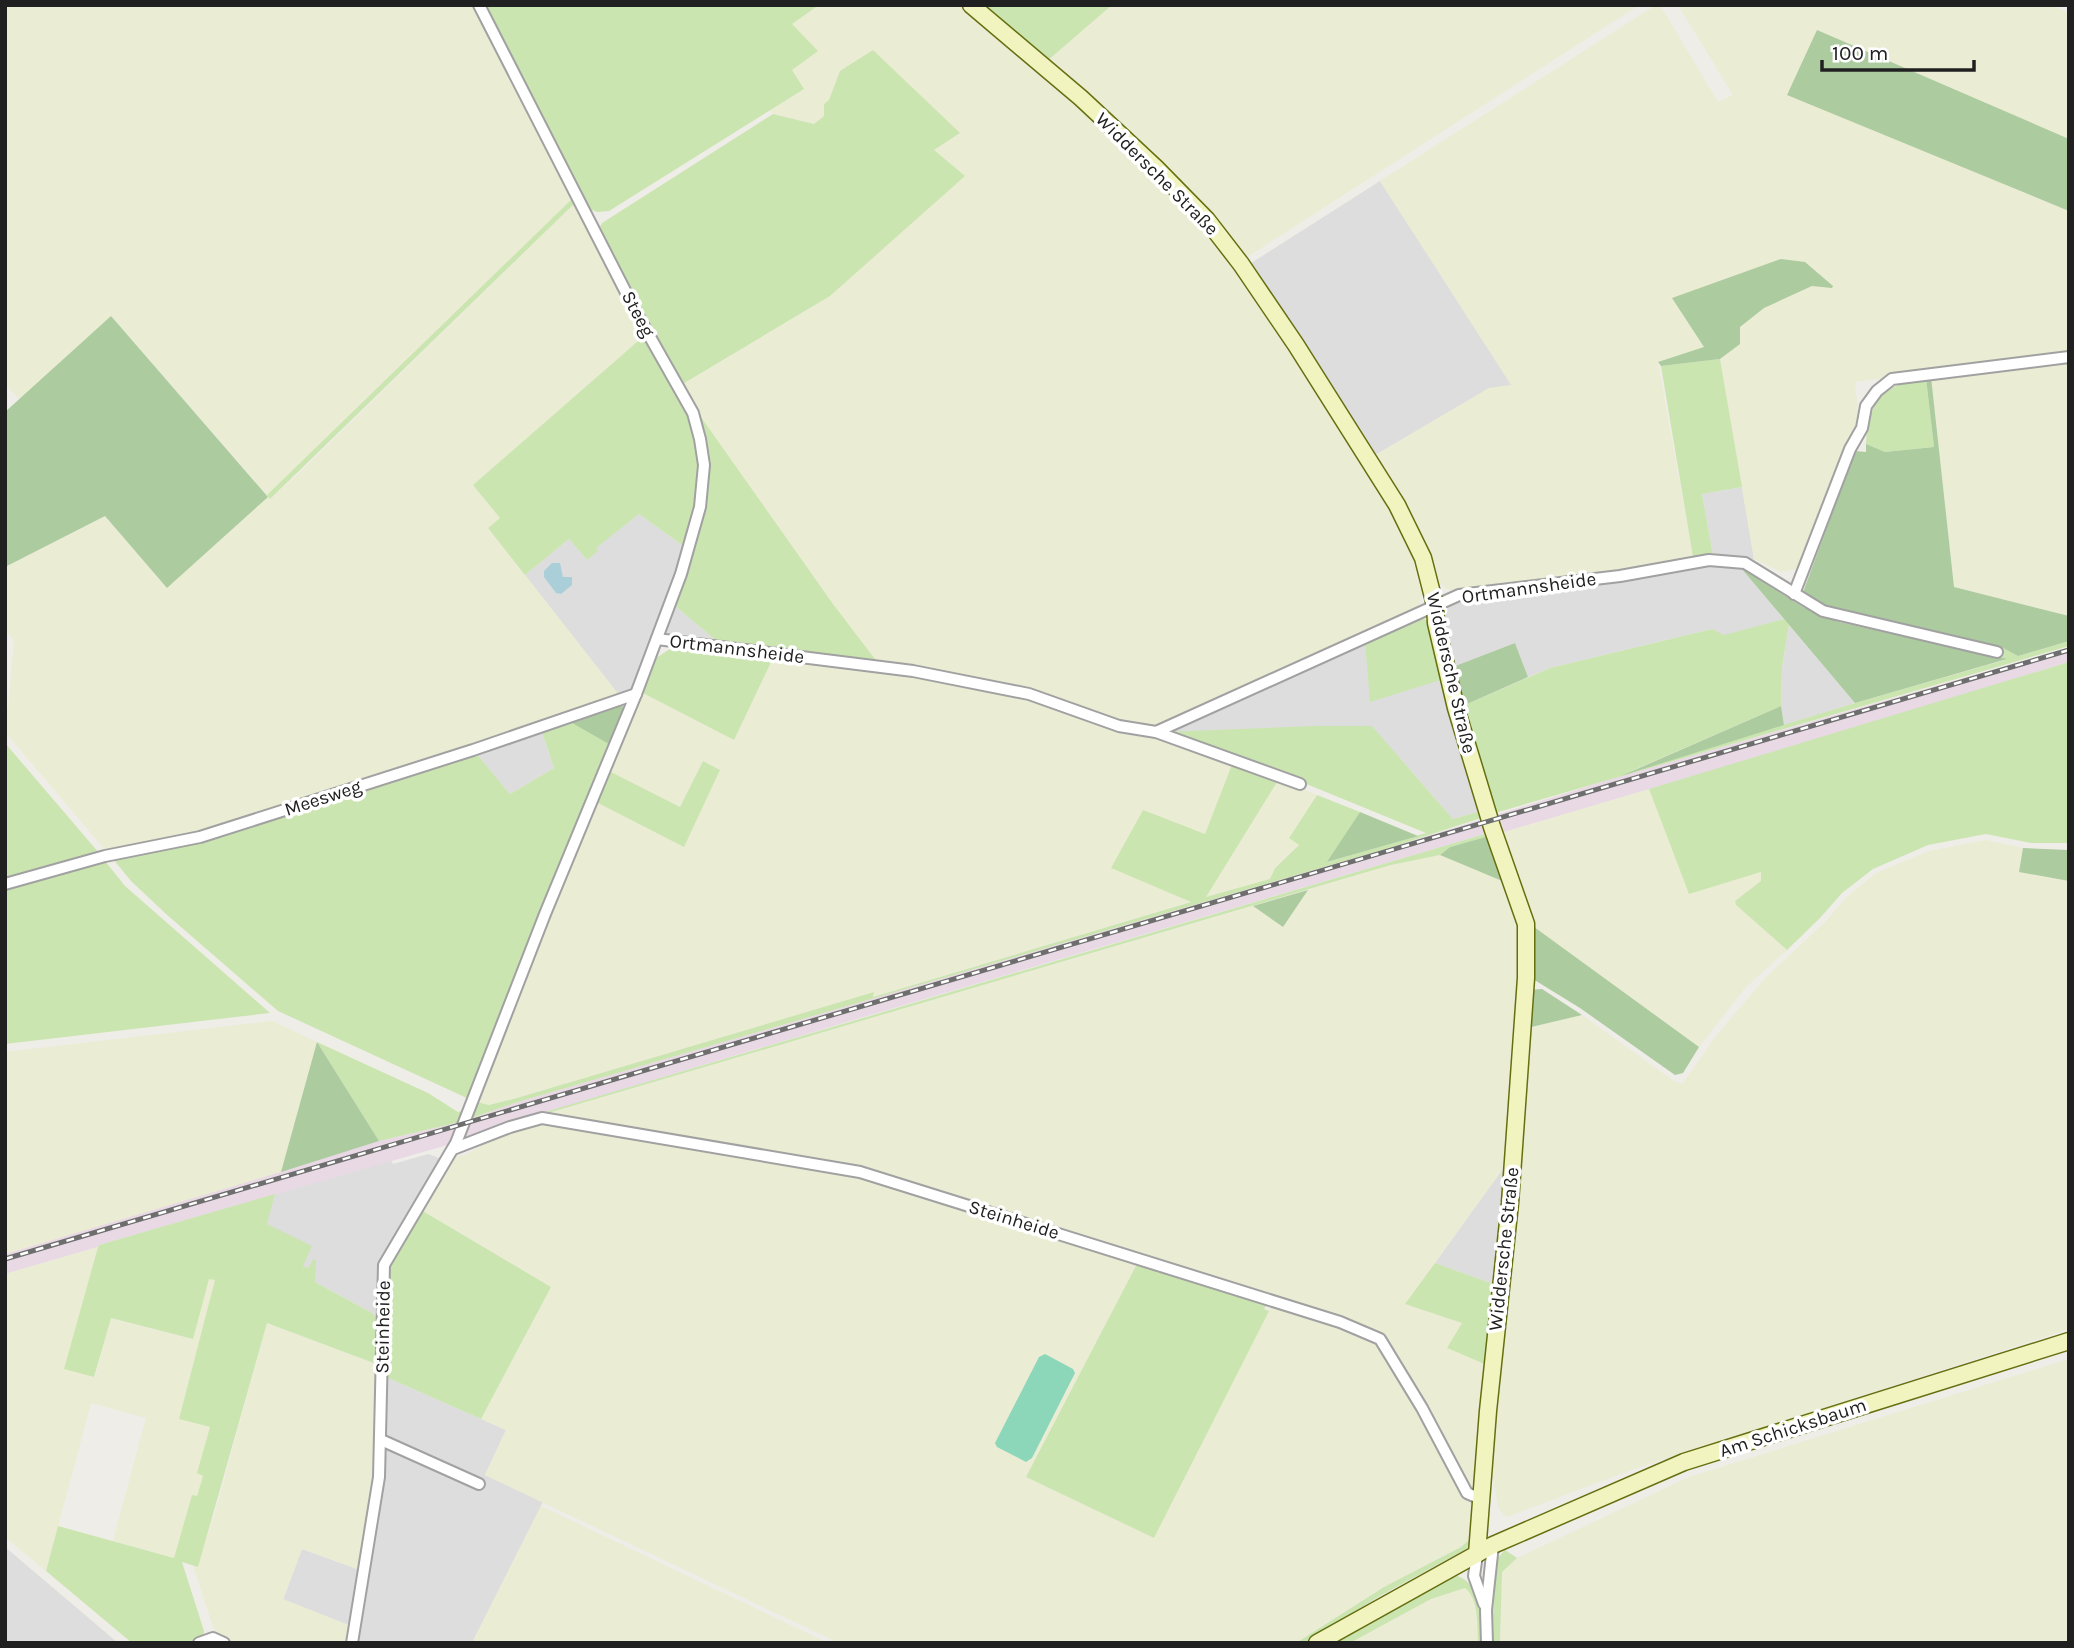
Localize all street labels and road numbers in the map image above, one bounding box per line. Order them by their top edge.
street label: Widdersche Straße [1091,108,1223,240]
street label: Steeg [617,287,659,341]
street label: Ortmannsheide [1460,568,1598,608]
street label: Widdersche Straße [1422,590,1480,756]
street label: Ortmannsheide [668,630,806,668]
street label: Meesweg [282,775,365,821]
street label: Widdersche Straße [1484,1166,1524,1332]
street label: Steinheide [966,1196,1062,1244]
street label: Steinheide [371,1280,395,1374]
street label: Am Schicksbaum [1717,1394,1869,1462]

